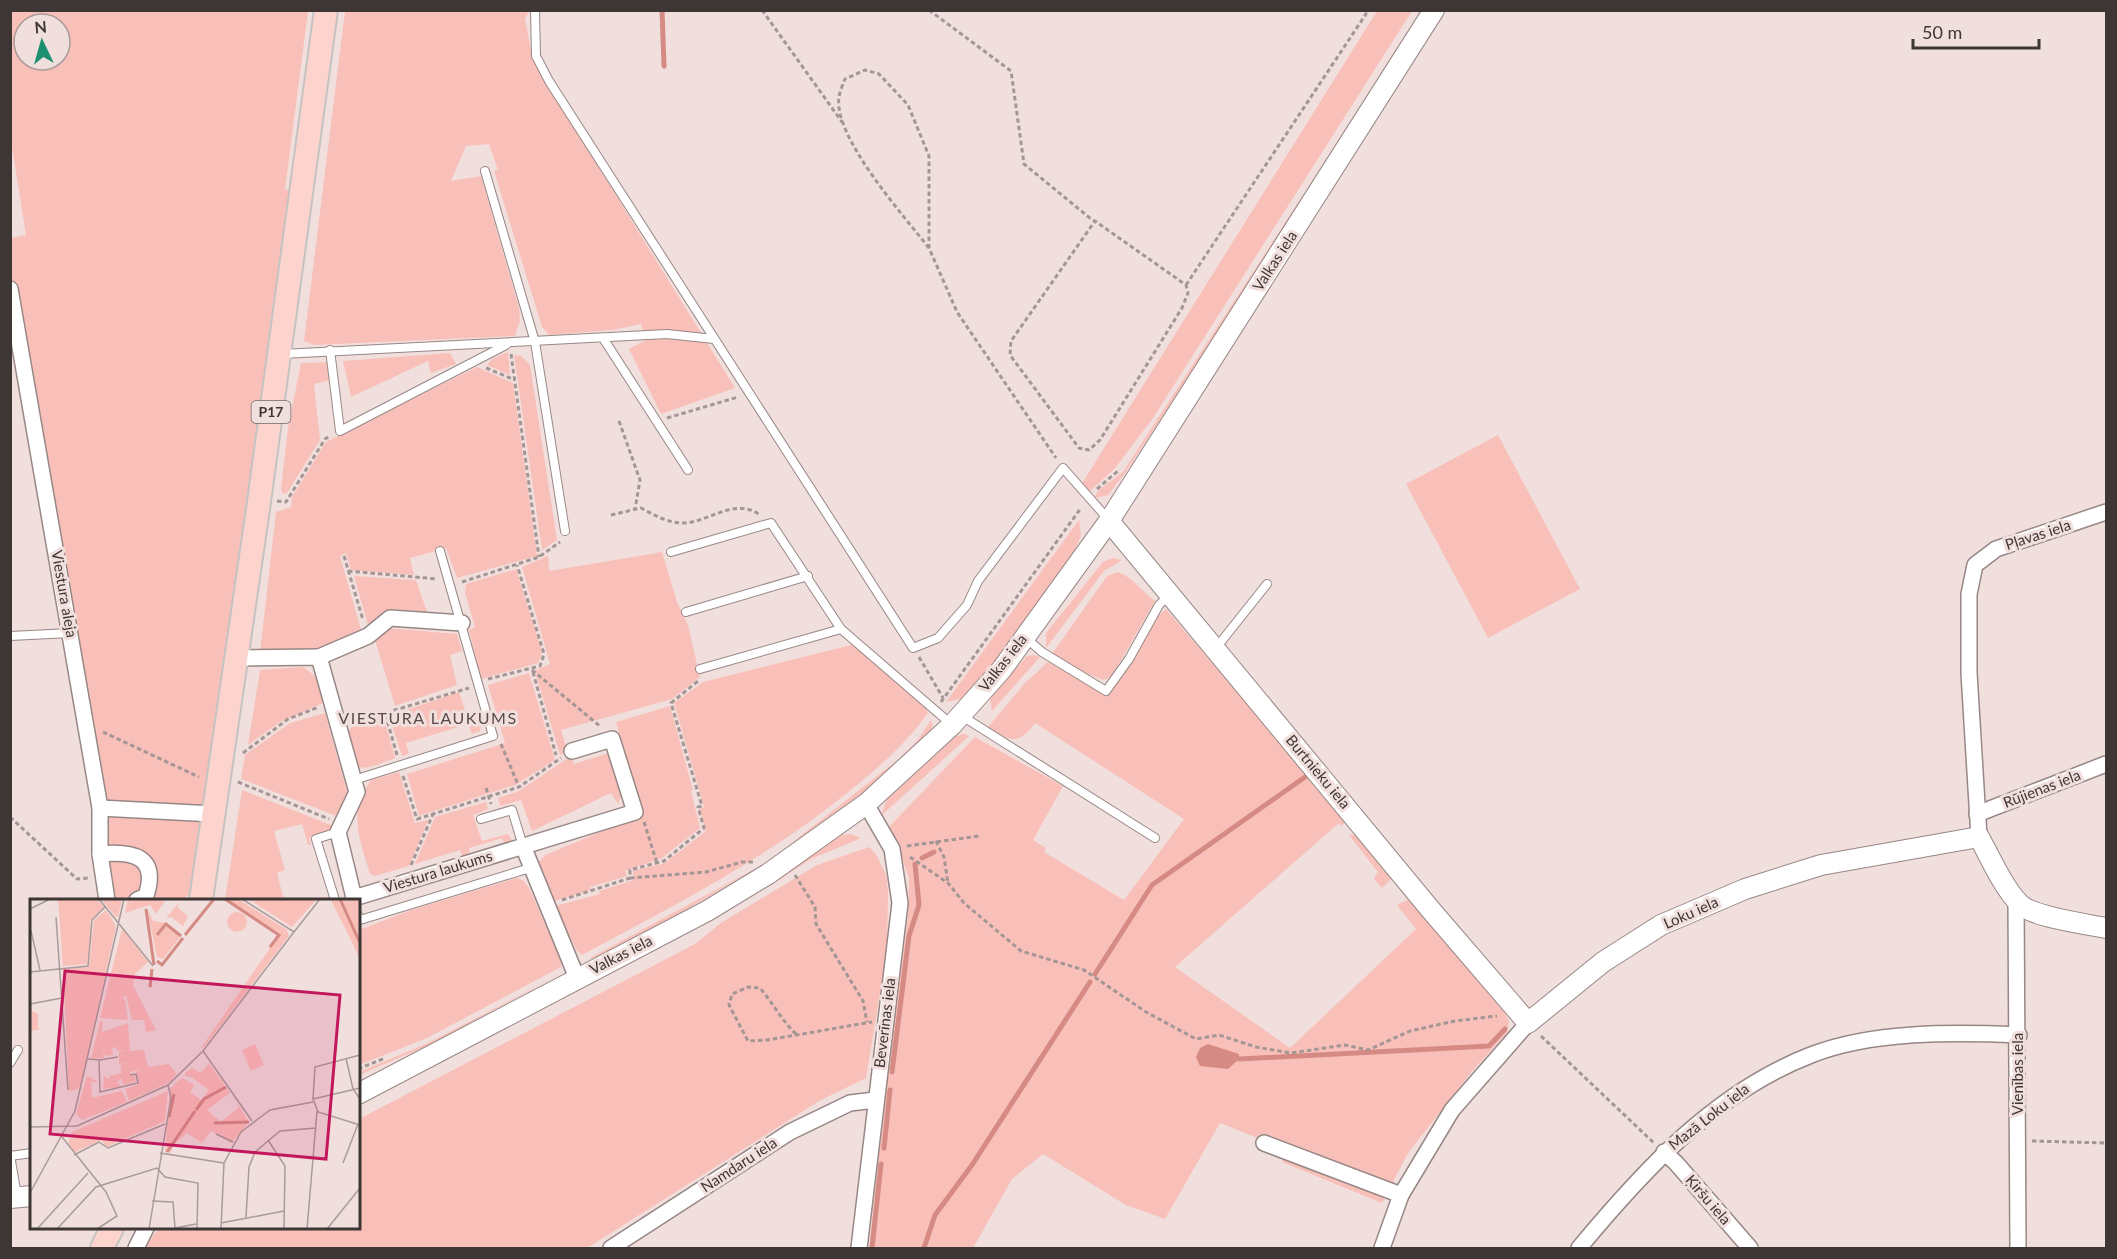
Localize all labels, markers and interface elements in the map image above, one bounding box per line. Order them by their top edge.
north arrow [12,12,72,72]
scale bar [1913,12,2039,50]
text: N [34,17,48,37]
text: 50 m [1922,21,1962,43]
street label: Valkas iela [1248,227,1300,294]
road number: P17 [252,401,290,423]
street label: Pļavas iela [2003,515,2073,553]
street label: Viestura aleja [48,549,82,639]
street label: Valkas iela [974,630,1030,695]
district label: VIESTURA LAUKUMS [338,708,518,727]
street label: Burtnieku iela [1283,731,1355,812]
street label: Rūjienas iela [2000,765,2083,811]
street label: Viestura laukums [381,846,494,896]
street label: Loku iela [1660,892,1721,932]
inset map [30,899,360,1229]
street label: Valkas iela [586,931,655,978]
street label: Beverīnas iela [870,977,898,1069]
street label: Vienības iela [2008,1033,2026,1115]
street label: Mazā Loku iela [1665,1079,1752,1153]
street label: Namdaru iela [697,1133,780,1195]
street label: Ķiršu iela [1682,1171,1735,1228]

